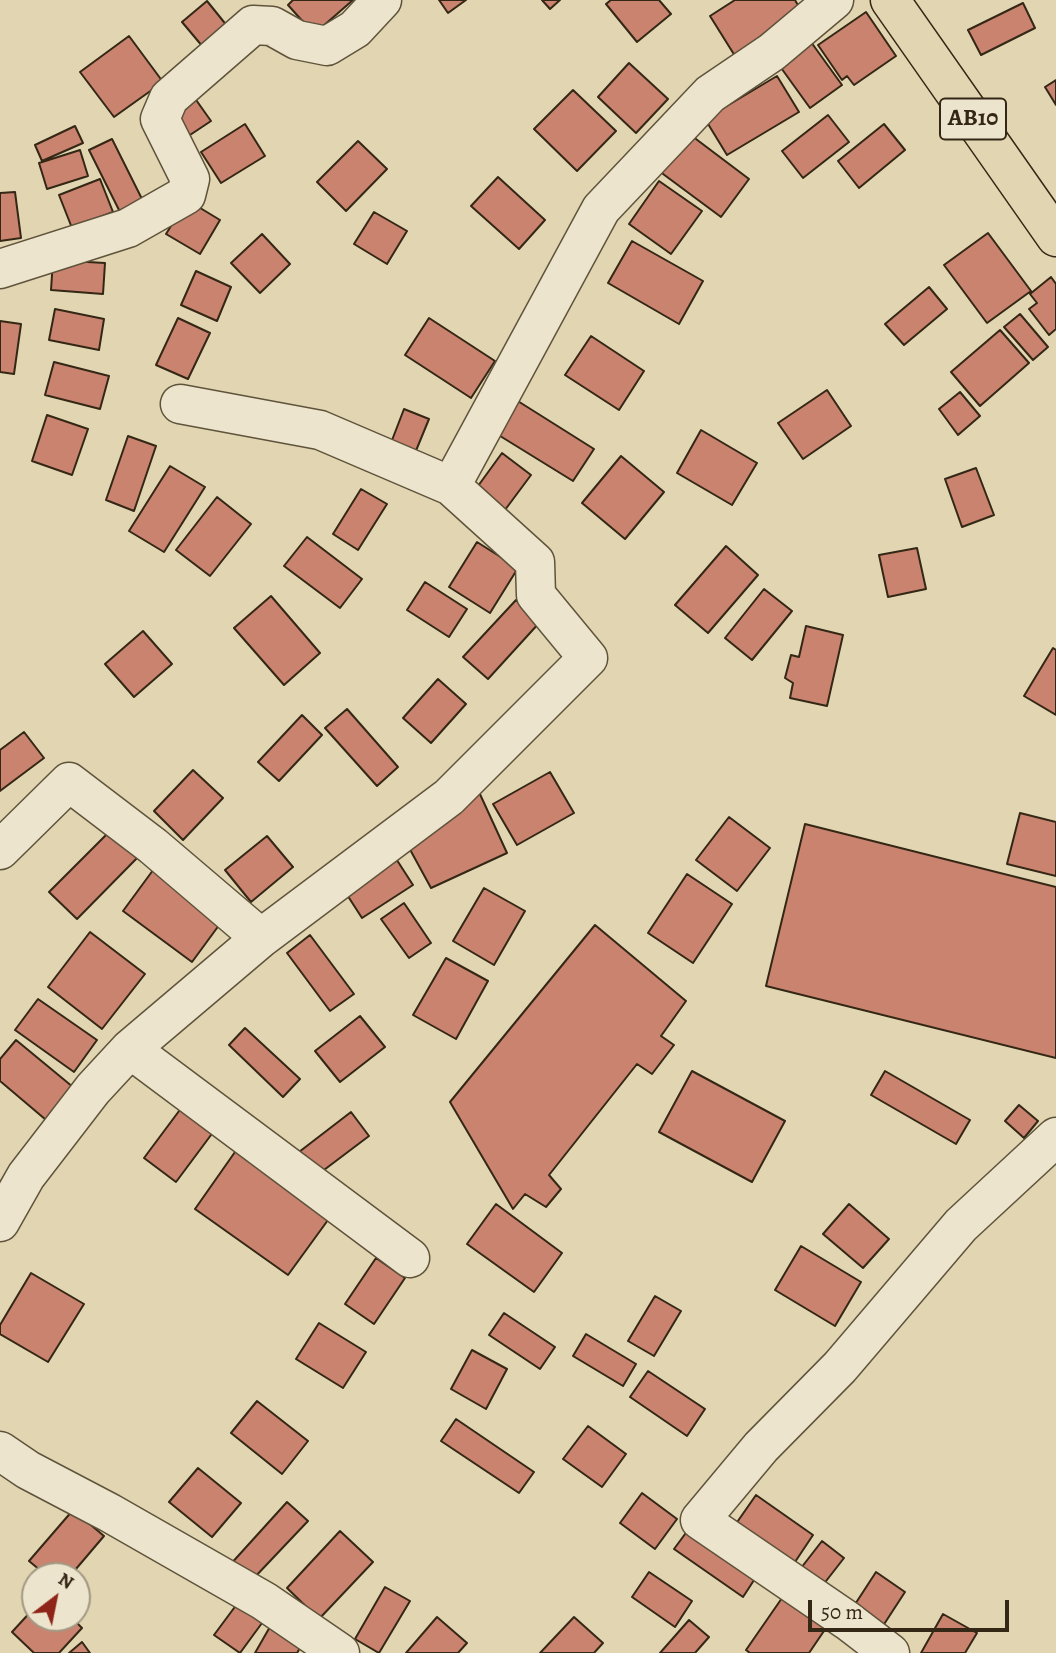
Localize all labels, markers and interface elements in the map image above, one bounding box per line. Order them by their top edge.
road number: AB10 [940,98,1006,140]
north arrow [21,1562,91,1632]
text: N [53,1566,79,1596]
scale bar [811,1586,1012,1630]
text: 50 m [821,1598,863,1626]

